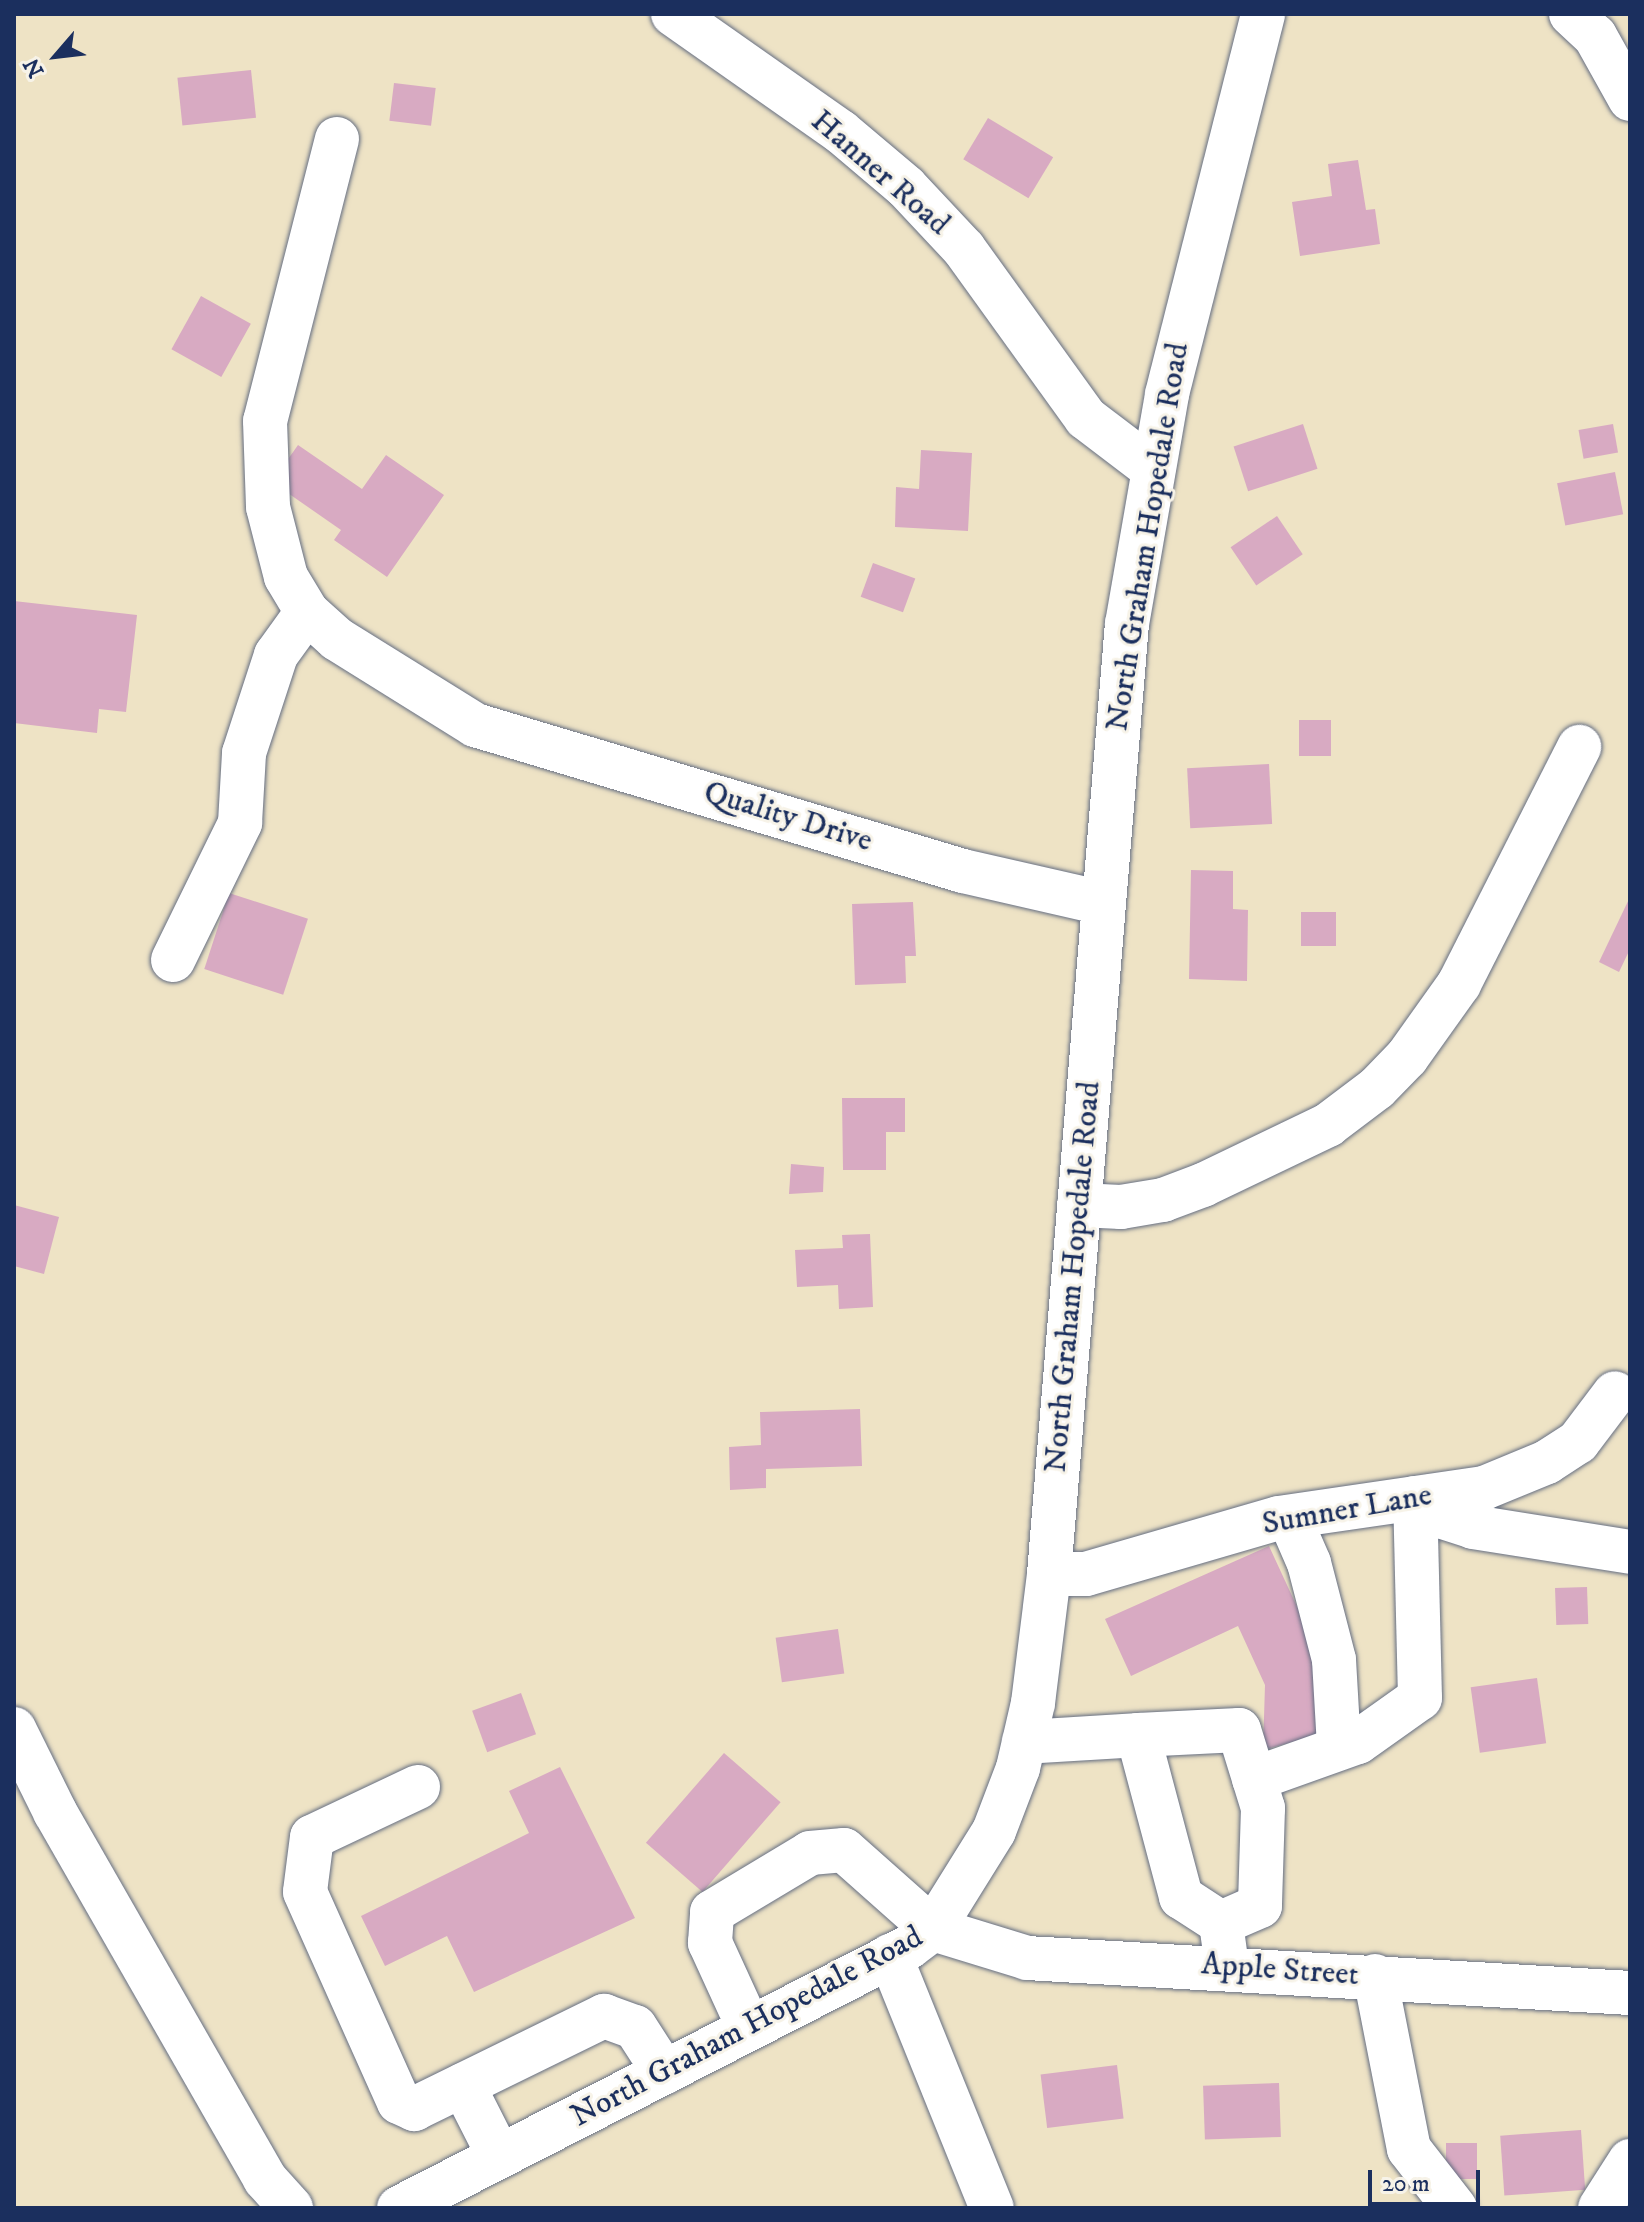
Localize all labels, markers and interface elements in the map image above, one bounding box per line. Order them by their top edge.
north arrow [16,16,96,96]
text: N [18,53,51,82]
street label: Hanner Road [802,102,958,244]
street label: North Graham Hopedale Road [1098,340,1198,734]
street label: Quality Drive [699,773,877,861]
street label: North Graham Hopedale Road [1037,1080,1109,1474]
street label: Sumner Lane [1259,1476,1435,1544]
street label: North Graham Hopedale Road [565,1918,929,2136]
street label: Apple Street [1200,1945,1360,1995]
scale bar [1372,2154,1484,2204]
text: 20 m [1382,2169,1430,2199]

